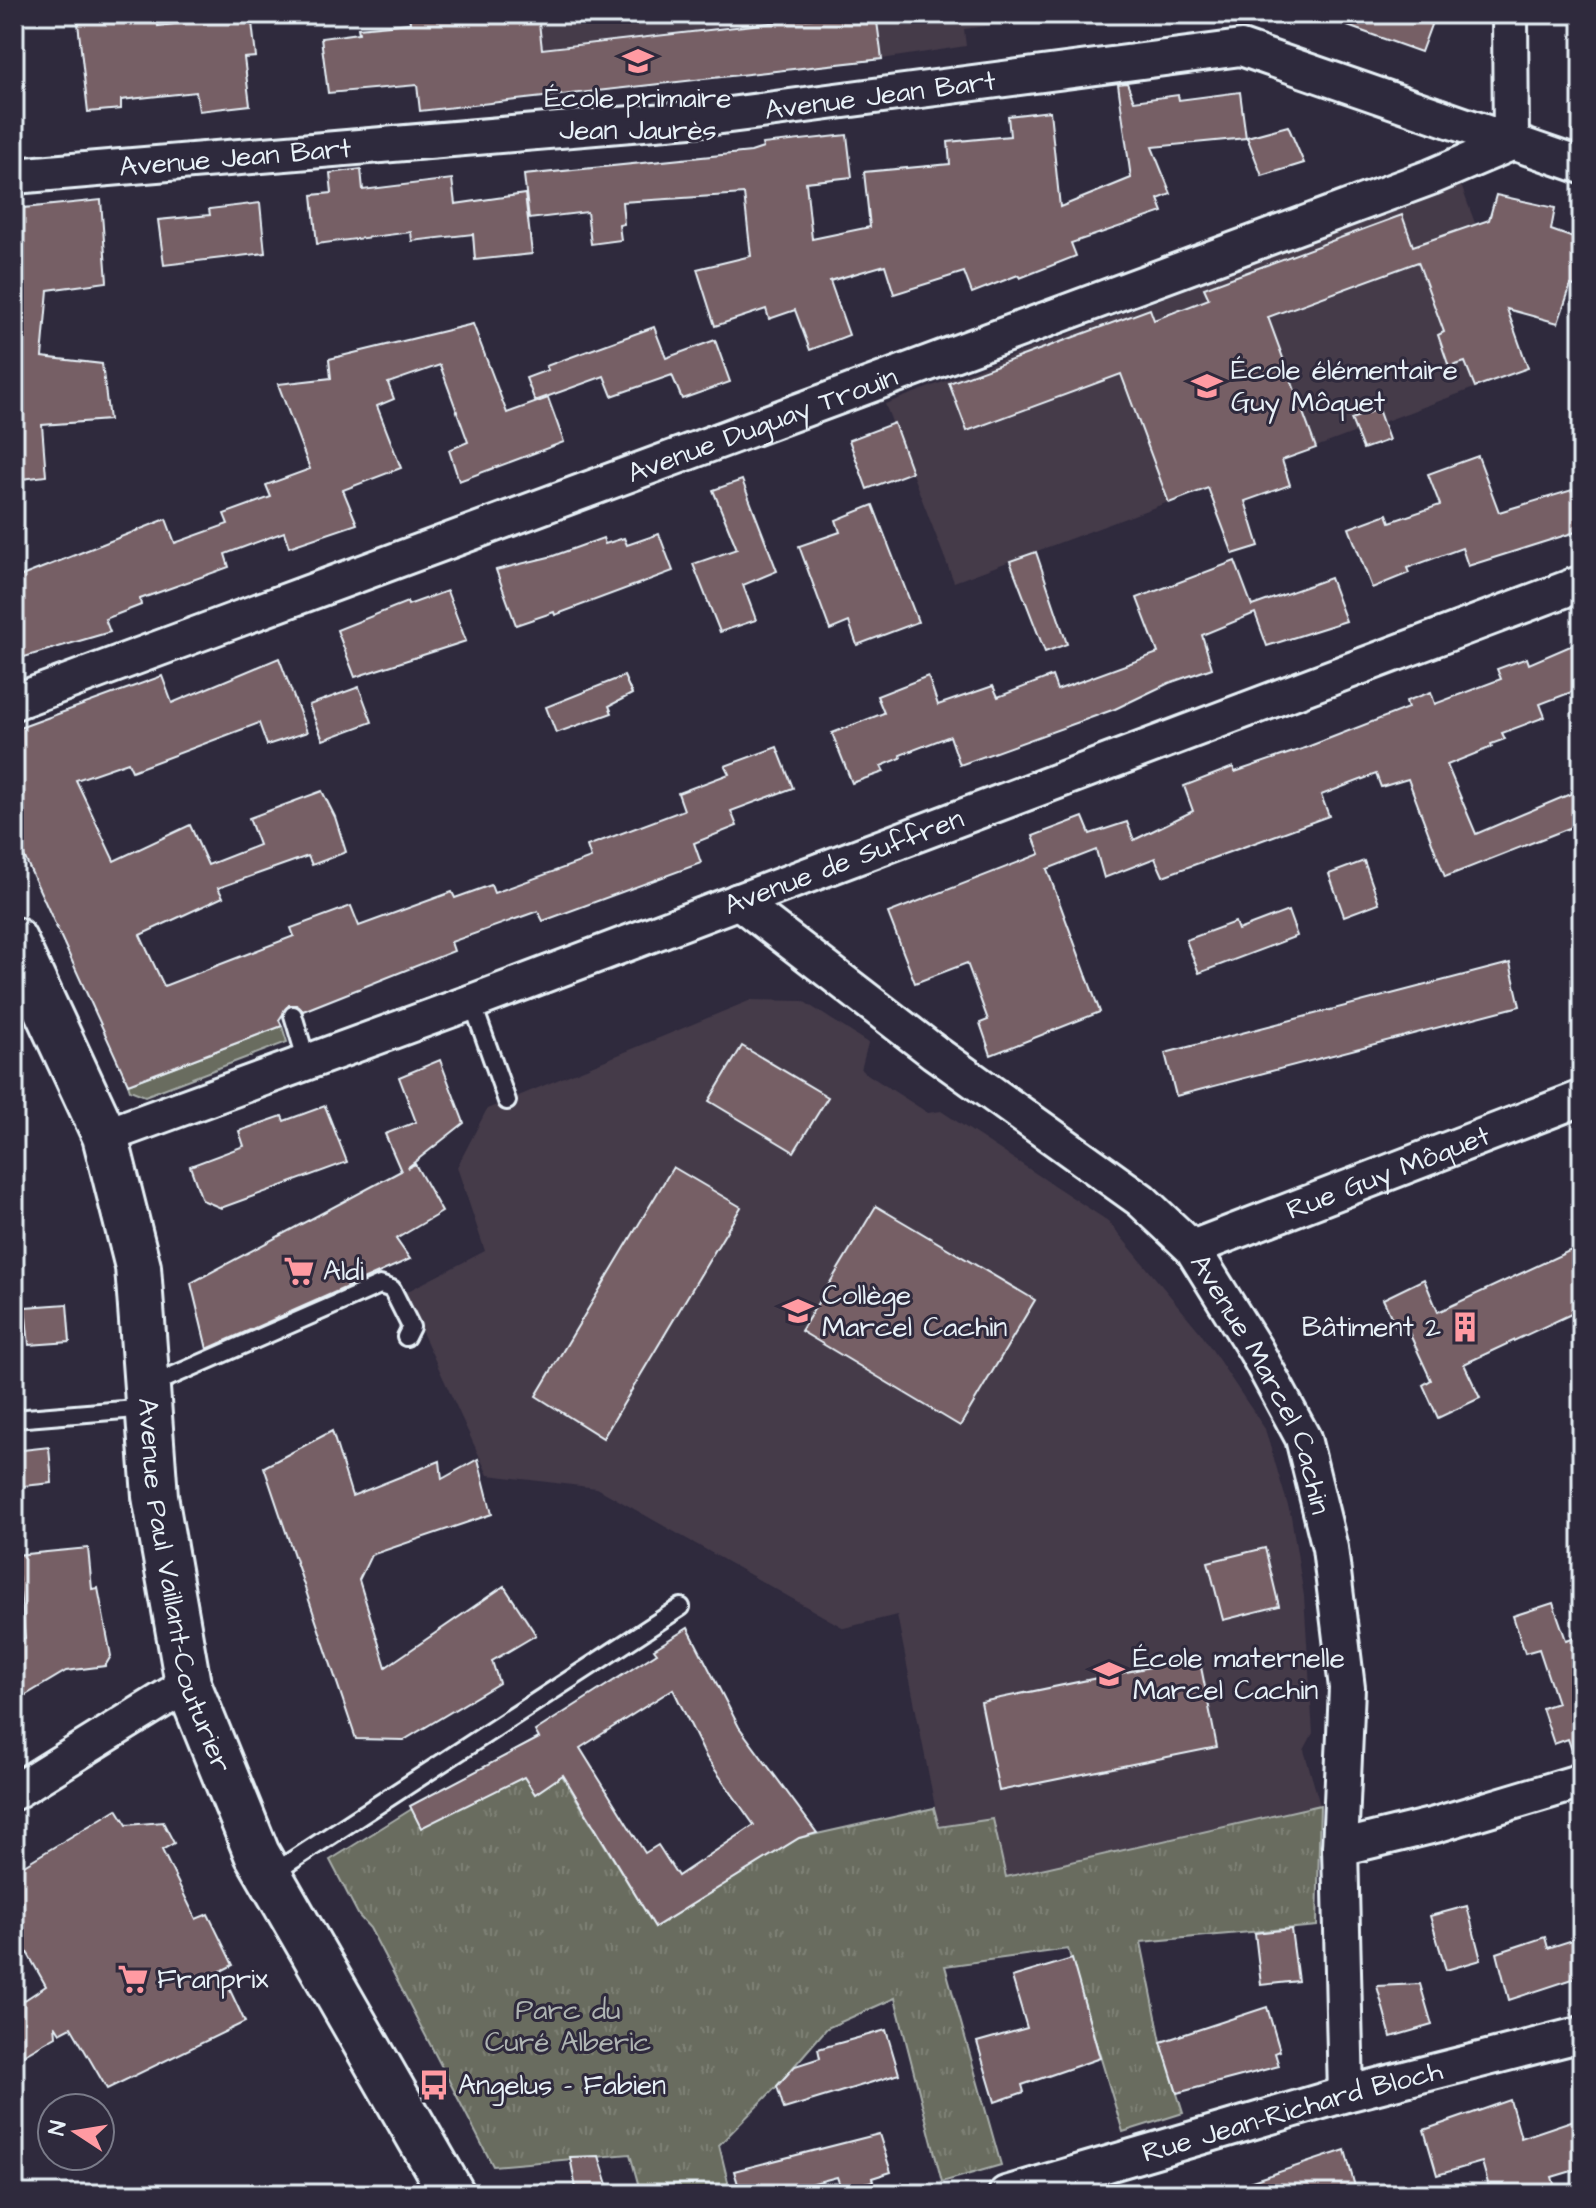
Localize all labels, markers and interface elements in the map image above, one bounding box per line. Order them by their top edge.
school or university icon: École primaire Jean Jaurès [621,44,655,78]
street label: Avenue Jean Bart [762,61,999,130]
place label: École primaire Jean Jaurès [545,79,731,150]
street label: Avenue Jean Bart [118,128,353,187]
place label: École élémentaire Guy Môquet [1231,351,1458,424]
street label: Avenue Duguay Trouin [622,357,903,493]
school or university icon: École élémentaire Guy Môquet [1190,369,1224,403]
street label: Avenue de Suffren [718,799,969,925]
street label: Rue Guy Môquet [1281,1116,1496,1229]
street label: Avenue Marcel Cachin [1181,1246,1340,1518]
place label: Aldi [323,1252,364,1291]
supermarket icon: Aldi [282,1254,316,1288]
place label: Collège Marcel Cachin [822,1276,1007,1347]
school or university icon: Collège Marcel Cachin [781,1294,815,1328]
place label: Bâtiment 2 [1302,1308,1441,1347]
building icon: Bâtiment 2 [1448,1310,1482,1344]
street label: Avenue Paul Vaillant-Couturier [128,1397,241,1778]
place label: École maternelle Marcel Cachin [1133,1639,1345,1710]
school or university icon: École maternelle Marcel Cachin [1092,1657,1126,1691]
place label: Franprix [157,1960,269,1999]
supermarket icon: Franprix [116,1962,150,1996]
park label: Parc du Curé Alberic [485,1991,651,2062]
street label: Rue Jean-Richard Bloch [1138,2051,1447,2172]
place label: Angelus - Fabien [458,2066,666,2106]
bus stop icon: Angelus - Fabien [417,2068,451,2102]
north arrow [36,2092,116,2172]
text: N [41,2118,75,2138]

